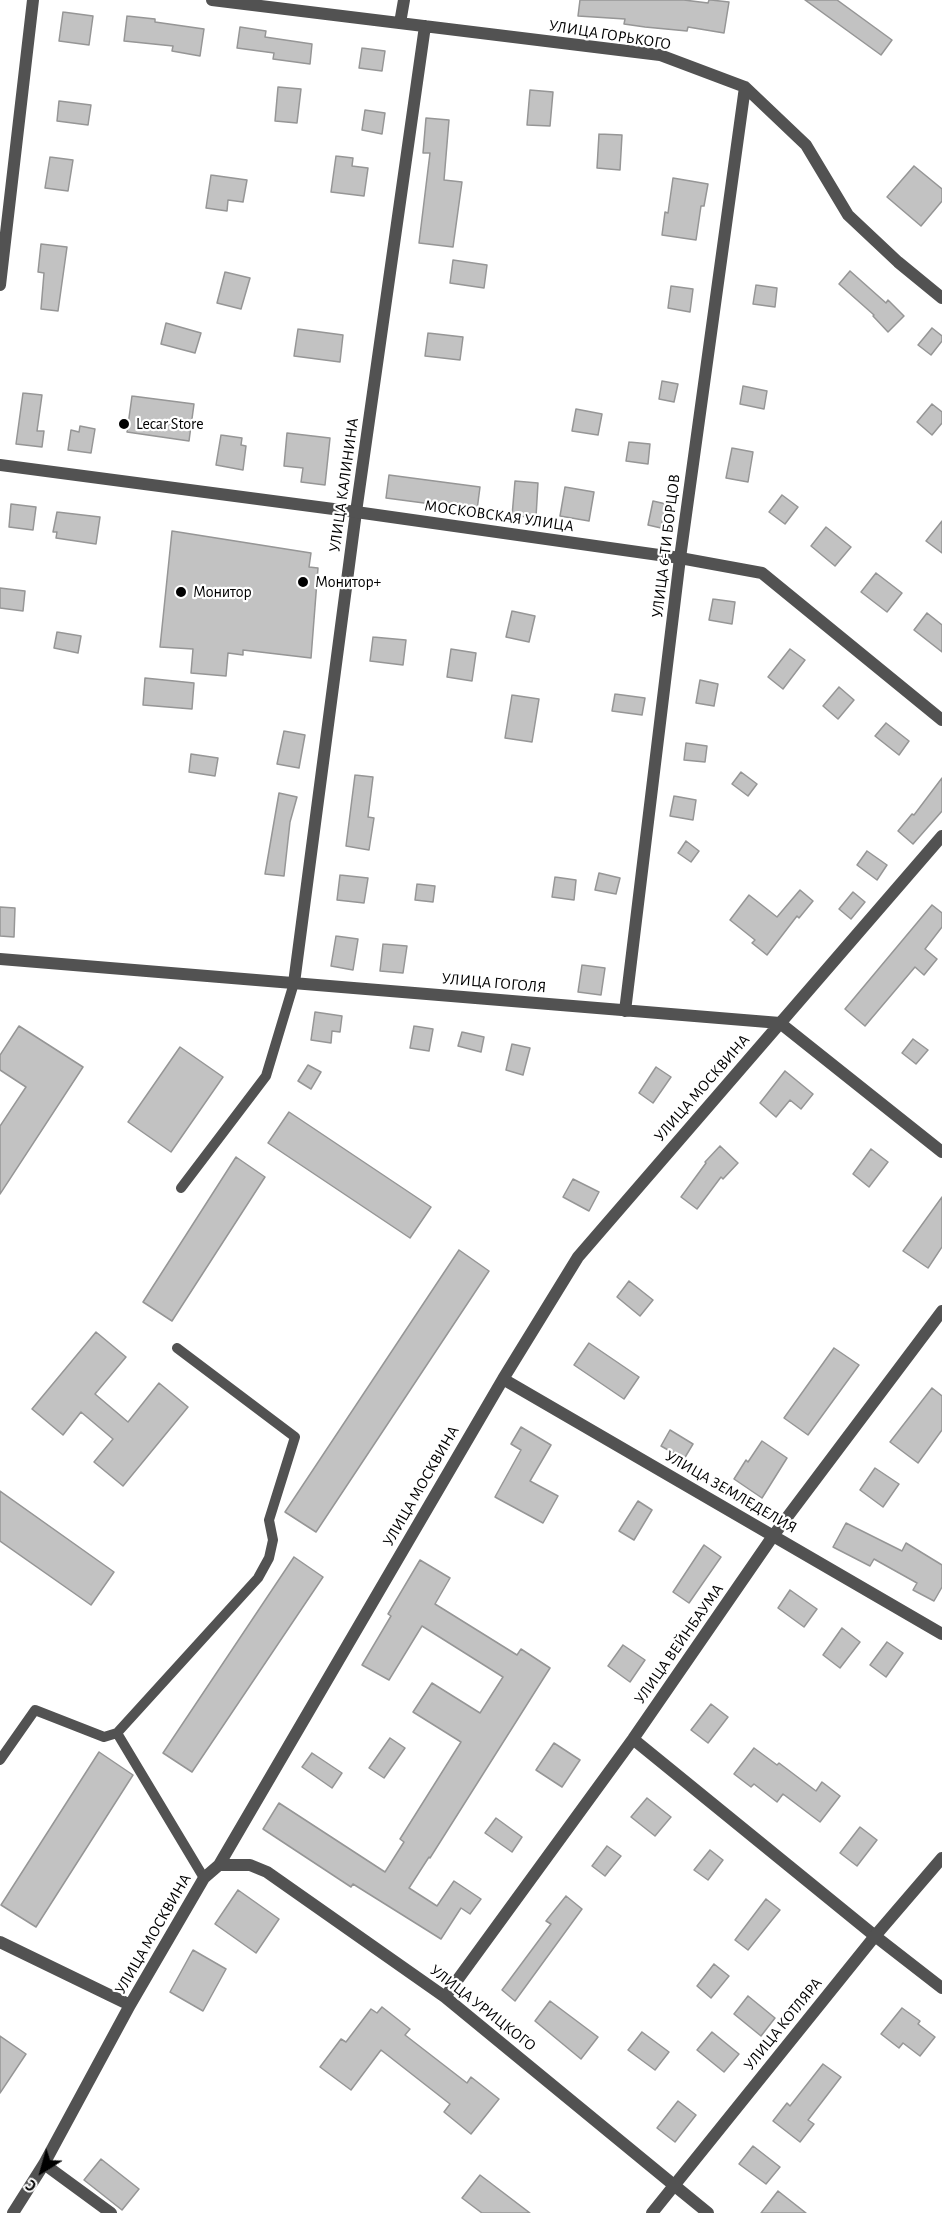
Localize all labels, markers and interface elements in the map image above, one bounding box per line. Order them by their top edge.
street label: УЛИЦА ГОРЬКОГО [547,16,673,54]
place label: Lecar Store [136,414,204,434]
marker: Lecar Store [117,417,131,431]
street label: УЛИЦА КАЛИНИНА [325,417,363,553]
street label: УЛИЦА 6-ТИ БОРЦОВ [648,473,684,619]
street label: МОСКОВСКАЯ УЛИЦА [423,496,575,536]
place label: Монитор+ [315,572,381,592]
marker: Монитор+ [296,575,310,589]
place label: Монитор [193,582,252,602]
marker: Монитор [174,585,188,599]
street label: УЛИЦА ГОГОЛЯ [441,969,547,997]
street label: УЛИЦА МОСКВИНА [650,1030,754,1146]
street label: УЛИЦА МОСКВИНА [379,1422,463,1550]
street label: УЛИЦА ЗЕМЛЕДЕЛИЯ [662,1446,800,1538]
street label: УЛИЦА ВЕЙНБАУМА [630,1580,728,1708]
street label: УЛИЦА МОСКВИНА [111,1870,195,1998]
street label: УЛИЦА УРИЦКОГО [426,1961,540,2055]
street label: УЛИЦА КОТЛЯРА [740,1974,826,2074]
north arrow [12,2141,72,2201]
text: С [23,2176,40,2194]

